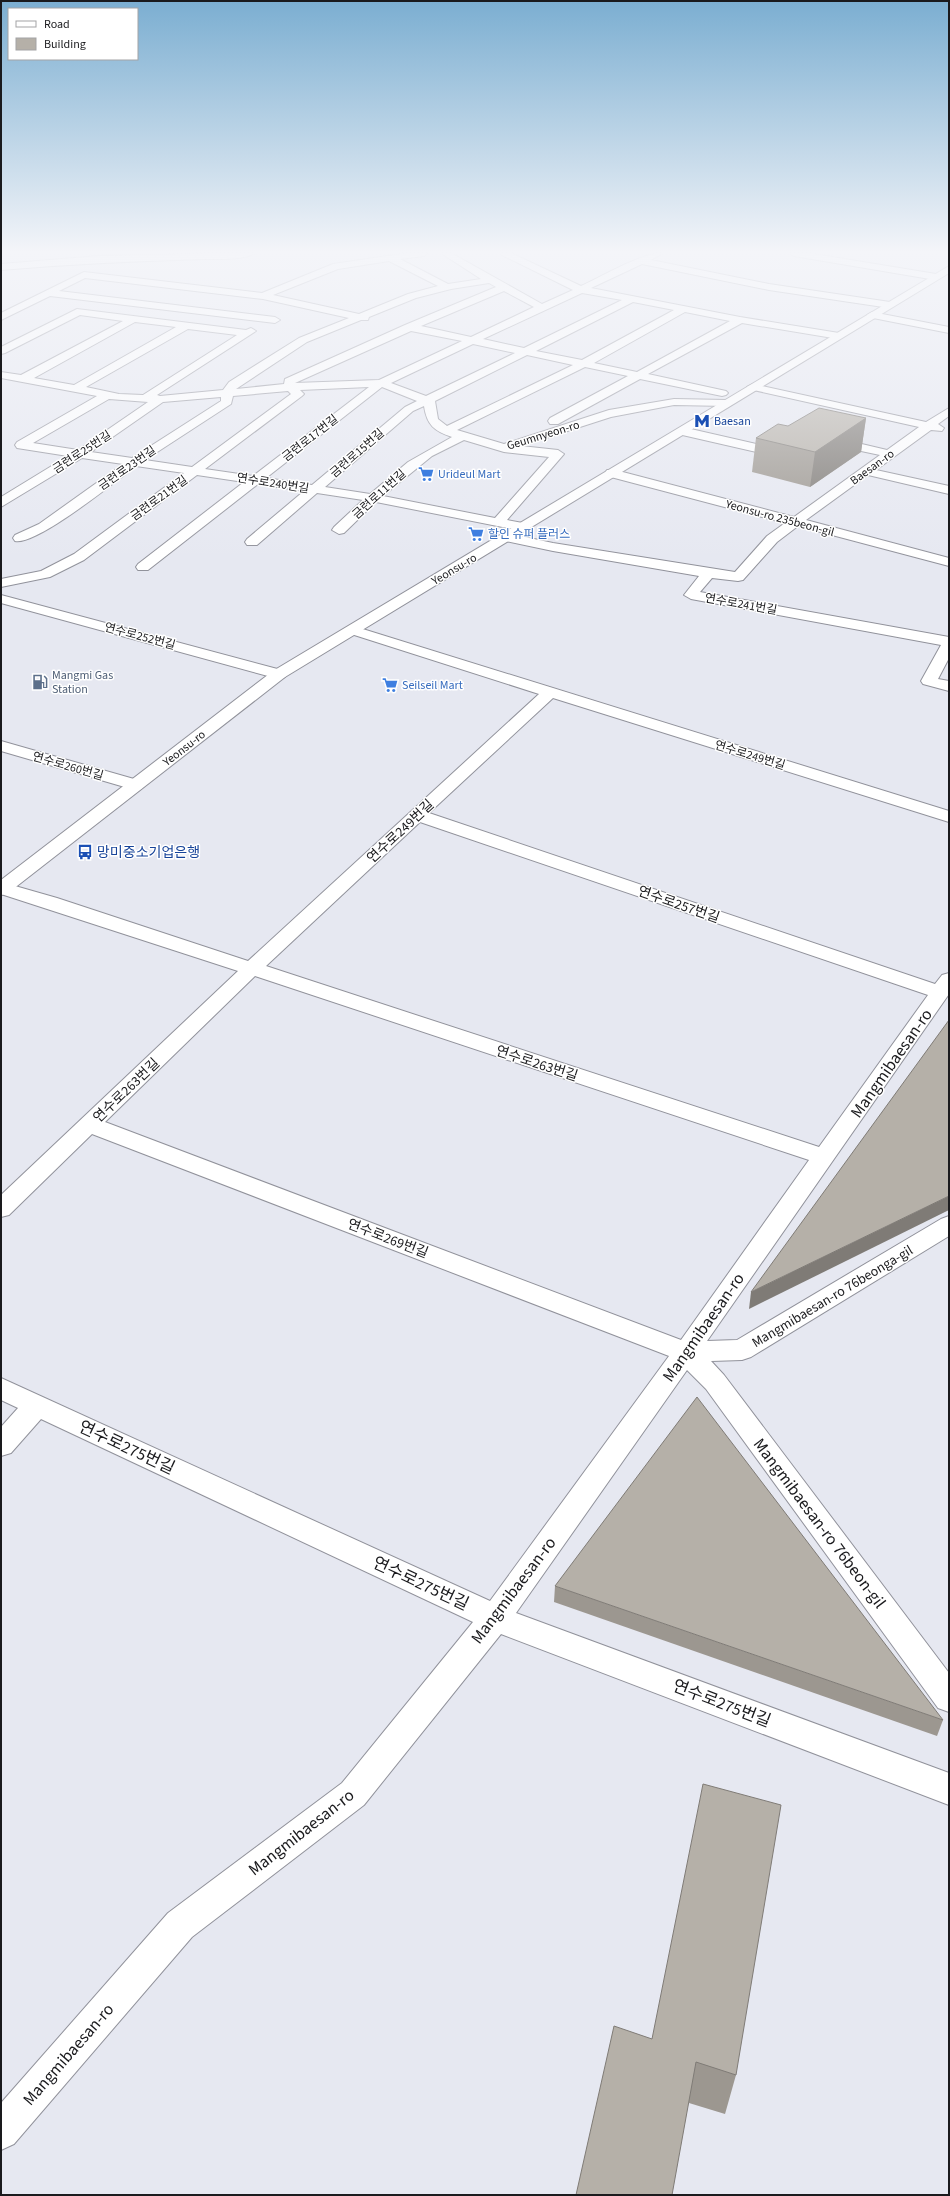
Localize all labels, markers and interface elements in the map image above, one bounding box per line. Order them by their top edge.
legend [8,8,138,60]
text: Road [44,16,70,33]
text: Building [44,36,86,53]
street label: 금련로17번길 [279,411,342,466]
metro station icon: Baesan [693,412,711,430]
place label: Baesan [714,413,751,430]
street label: Geumnyeon-ro [505,416,582,455]
street label: 금련로15번길 [326,425,388,482]
street label: 금련로25번길 [49,427,115,478]
street label: 금련로23번길 [95,442,160,495]
street label: Baesan-ro [847,446,898,489]
supermarket icon: Urideul Mart [417,465,435,483]
street label: 금련로11번길 [349,466,410,523]
place label: Urideul Mart [438,466,500,483]
street label: 연수로240번길 [235,469,310,498]
street label: 금련로21번길 [127,472,191,525]
street label: Yeonsu-ro 235beon-gil [723,496,836,541]
supermarket icon: 할인 슈퍼 플러스 [467,525,485,543]
place label: 할인 슈퍼 플러스 [488,526,570,543]
street label: Yeonsu-ro [428,549,480,590]
street label: 연수로241번길 [703,590,778,619]
street label: 연수로252번길 [102,619,177,654]
place label: Mangmi Gas Station [52,667,113,698]
fuel station icon: Mangmi Gas Station [31,673,49,691]
supermarket icon: Seilseil Mart [381,676,399,694]
place label: Seilseil Mart [402,677,463,694]
street label: Yeonsu-ro [159,726,209,771]
street label: 연수로249번길 [712,737,787,774]
street label: 연수로260번길 [30,748,105,785]
street label: 연수로249번길 [363,795,439,868]
bus stop icon: 망미중소기업은행 [76,843,94,861]
place label: 망미중소기업은행 [97,843,200,863]
street label: 연수로257번길 [635,882,722,928]
street label: Mangmibaesan-ro [845,1004,938,1123]
street label: 연수로263번길 [493,1041,580,1087]
street label: 연수로263번길 [89,1054,164,1128]
street label: 연수로269번길 [344,1214,431,1264]
street label: Mangmibaesan-ro 76beonga-gil [748,1240,917,1353]
street label: Mangmibaesan-ro [657,1268,750,1387]
street label: 연수로275번길 [75,1415,179,1481]
street label: Mangmibaesan-ro 76beon-gil [747,1434,891,1614]
street label: Mangmibaesan-ro [466,1532,562,1649]
street label: 연수로275번길 [369,1551,473,1617]
street label: 연수로275번길 [669,1674,774,1734]
street label: Mangmibaesan-ro [244,1784,360,1882]
street label: Mangmibaesan-ro [18,1998,120,2111]

